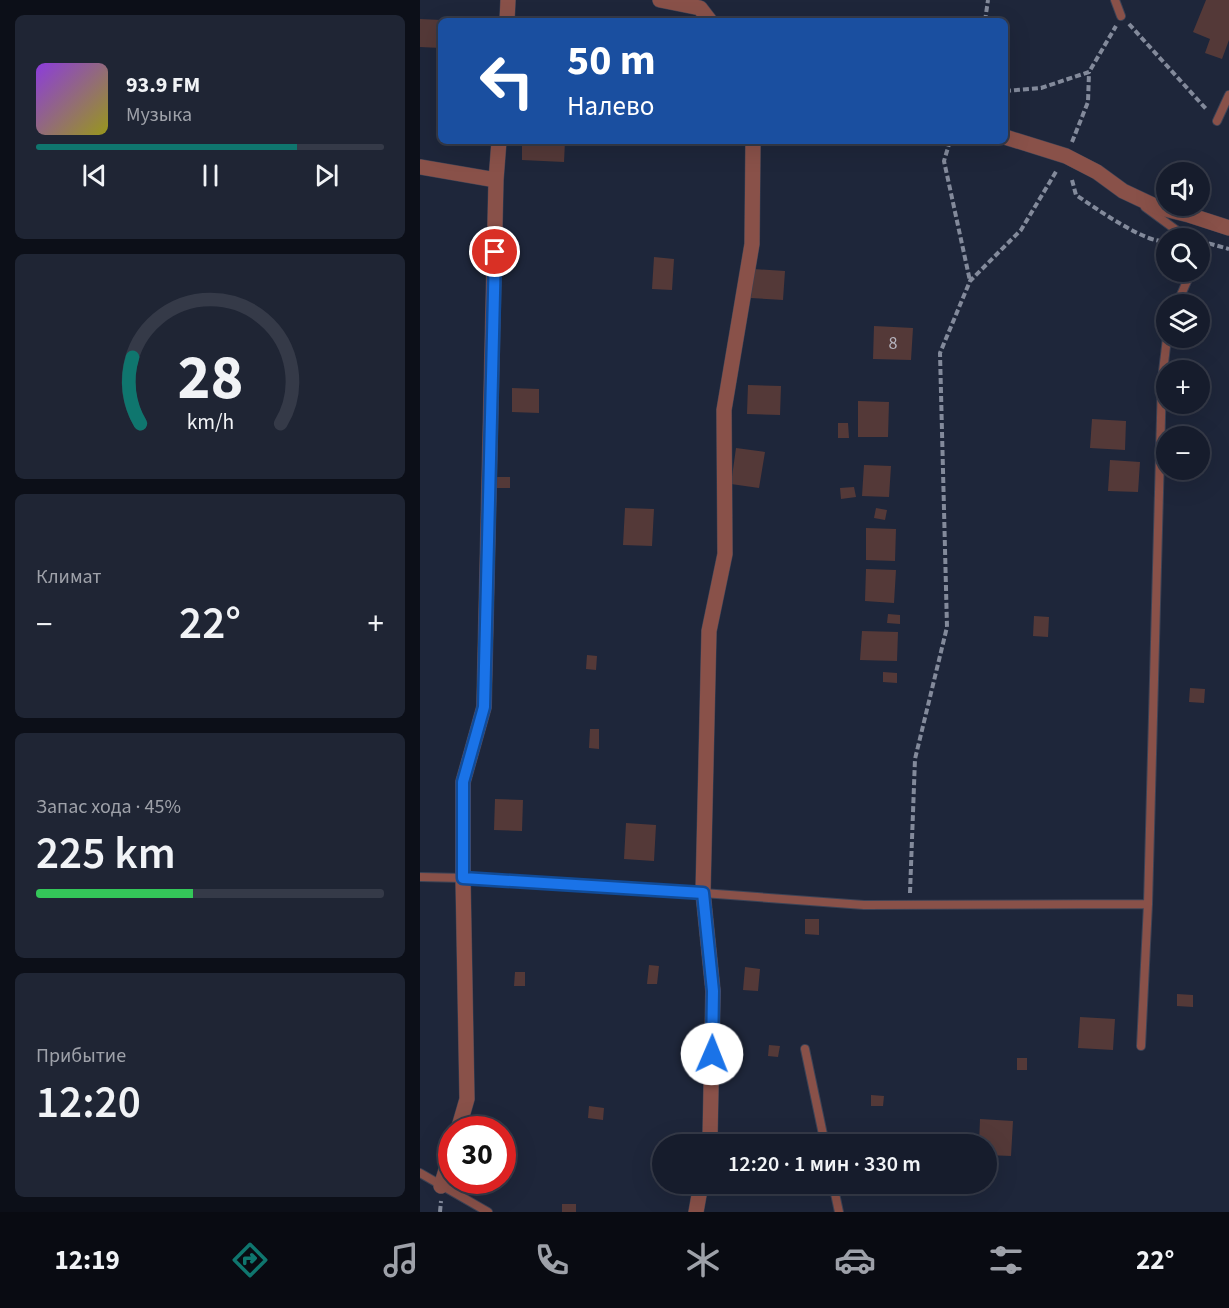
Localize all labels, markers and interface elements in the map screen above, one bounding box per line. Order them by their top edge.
text: 50 m [567,31,656,91]
icon: left [468,42,546,120]
text: 93.9 FM [126,69,200,101]
text: Налево [567,87,654,126]
text: Музыка [126,101,192,129]
icon: previous [78,159,111,192]
icon: pause [194,159,227,192]
icon: next [310,159,343,192]
map controls [1156,162,1210,480]
button: sound [1156,162,1210,216]
pin [469,226,520,277]
button: search [1156,228,1210,282]
icon: arrive [478,235,511,268]
button: layers [1156,294,1210,348]
house number: 8 [889,331,898,356]
text: 28 [177,334,243,423]
button: + [1156,360,1210,414]
text: km/h [186,407,234,438]
button: − [1156,426,1210,480]
text: Климат [36,563,102,591]
text: 22° [179,592,241,656]
text: − [36,601,52,648]
text: + [368,601,384,648]
text: Запас хода · 45% [36,793,181,821]
text: 225 km [36,822,176,886]
position arrow [680,1022,744,1086]
text: Прибытие [36,1042,126,1070]
text: 12:20 [36,1071,141,1135]
speed limit sign: 30 [438,1116,516,1194]
text: 12:20 · 1 мин · 330 m [728,1148,921,1180]
icon: directions [229,1239,271,1281]
icon: music [380,1239,422,1281]
icon: phone [531,1239,573,1281]
icon: climate [682,1239,724,1281]
icon: car [834,1239,876,1281]
icon: filters [985,1239,1027,1281]
text: 12:19 [55,1241,120,1280]
text: 22° [1136,1241,1174,1280]

